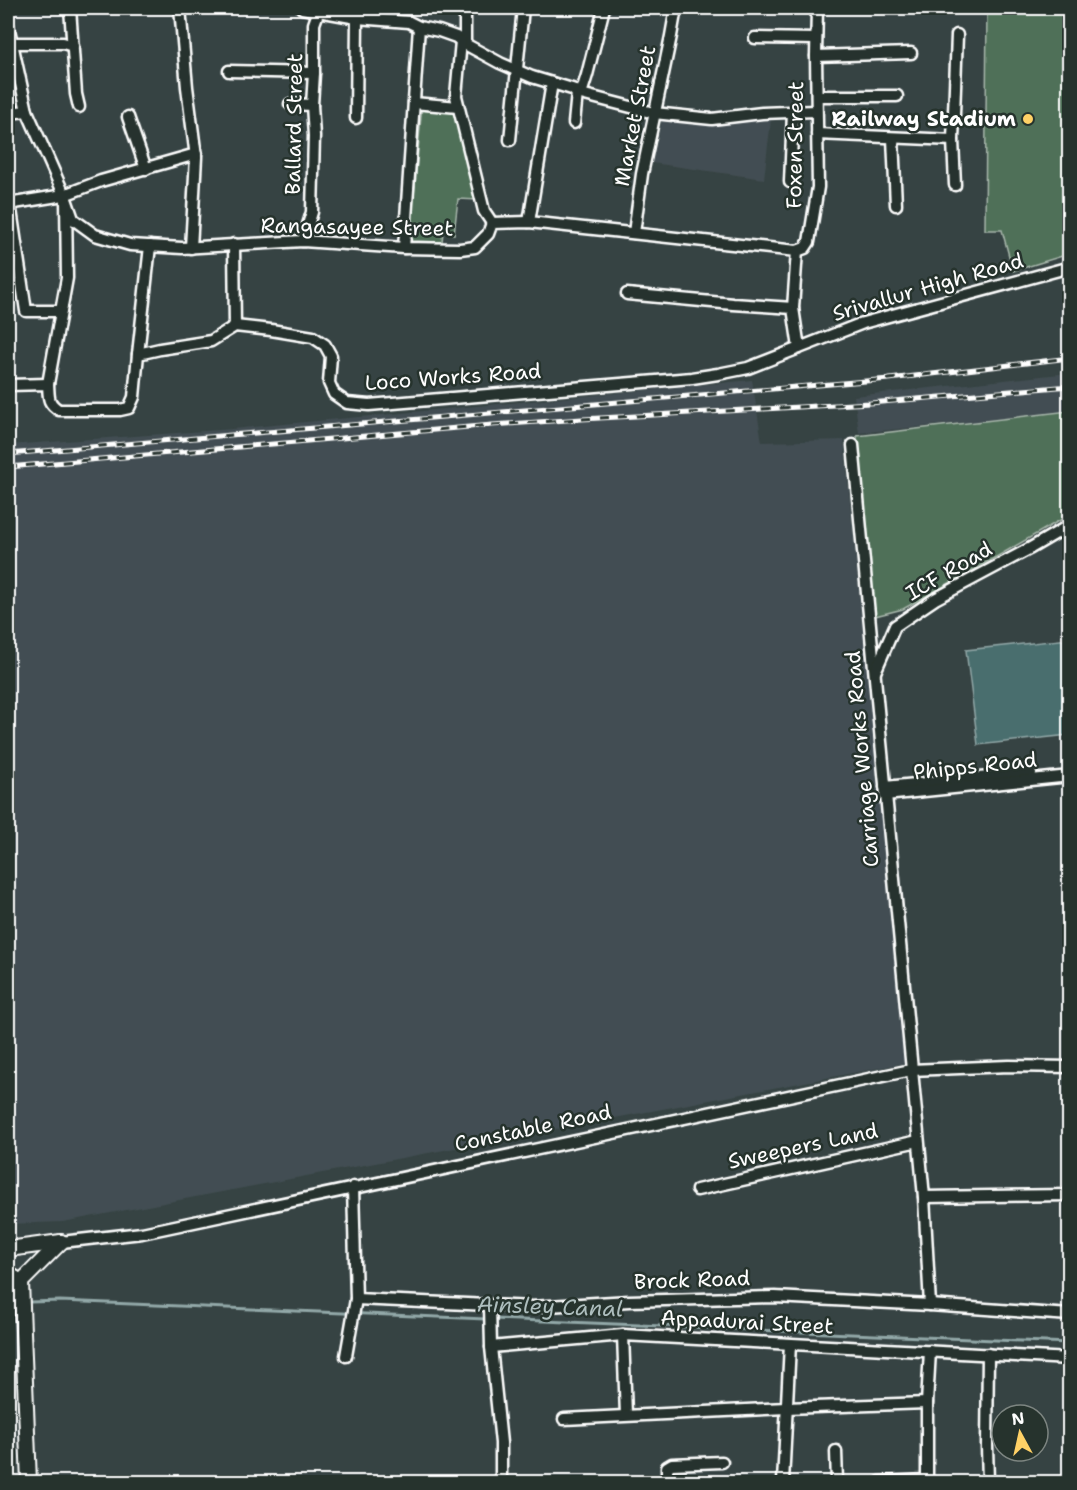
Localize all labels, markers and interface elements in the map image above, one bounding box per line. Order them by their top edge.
street label: Market Street [608,43,662,189]
street label: Ballard Street [279,53,309,195]
street label: Foxen Street [780,81,810,209]
place label: Railway Stadium [831,105,1016,133]
marker: Railway Stadium [1021,112,1035,126]
street label: Rangasayee Street [260,211,454,243]
street label: Srivallur High Road [829,246,1027,328]
street label: Loco Works Road [364,357,542,397]
street label: ICF Road [901,535,997,607]
street label: Carriage Works Road [839,650,885,868]
street label: Phipps Road [912,746,1038,786]
street label: Constable Road [452,1098,614,1158]
street label: Sweepers Land [725,1116,881,1176]
street label: Brock Road [634,1264,750,1296]
water label: Ainsley Canal [476,1289,624,1324]
street label: Appadurai Street [660,1303,834,1341]
north arrow [990,1403,1050,1463]
text: N [1010,1407,1026,1430]

